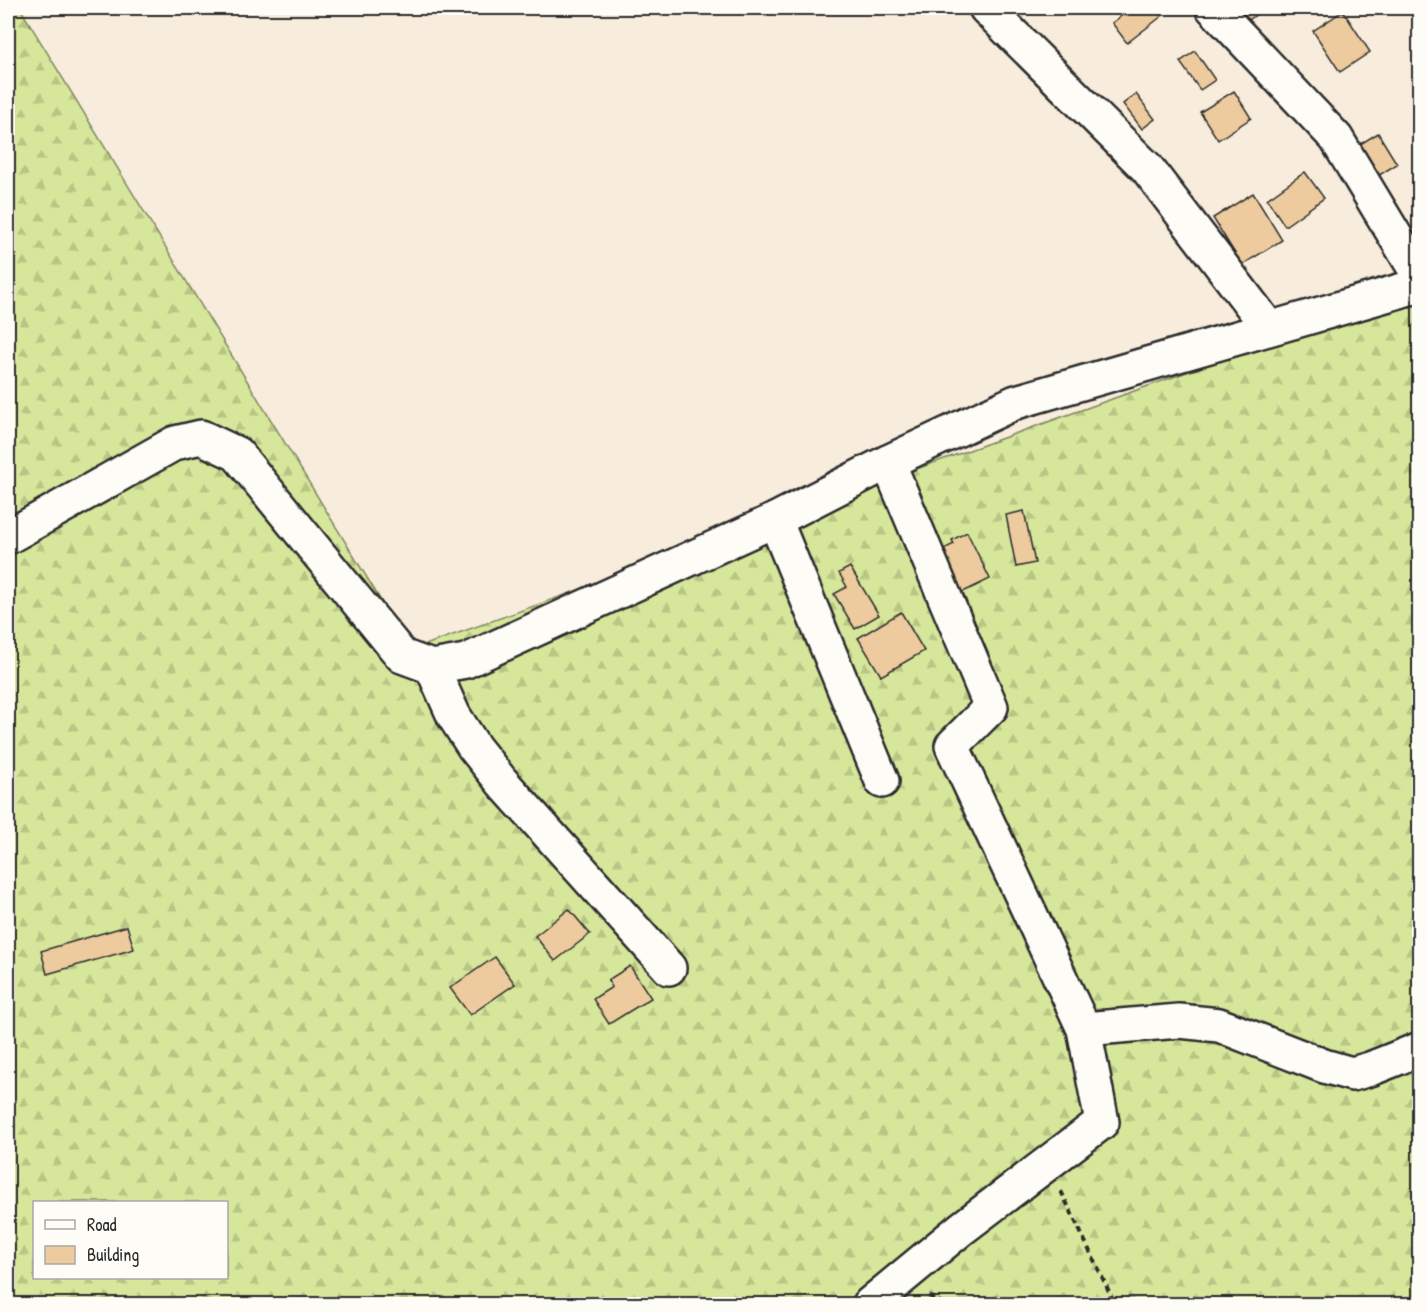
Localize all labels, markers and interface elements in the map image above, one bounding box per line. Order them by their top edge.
legend [33,1201,228,1279]
text: Road [87,1212,117,1237]
text: Building [87,1242,139,1267]

